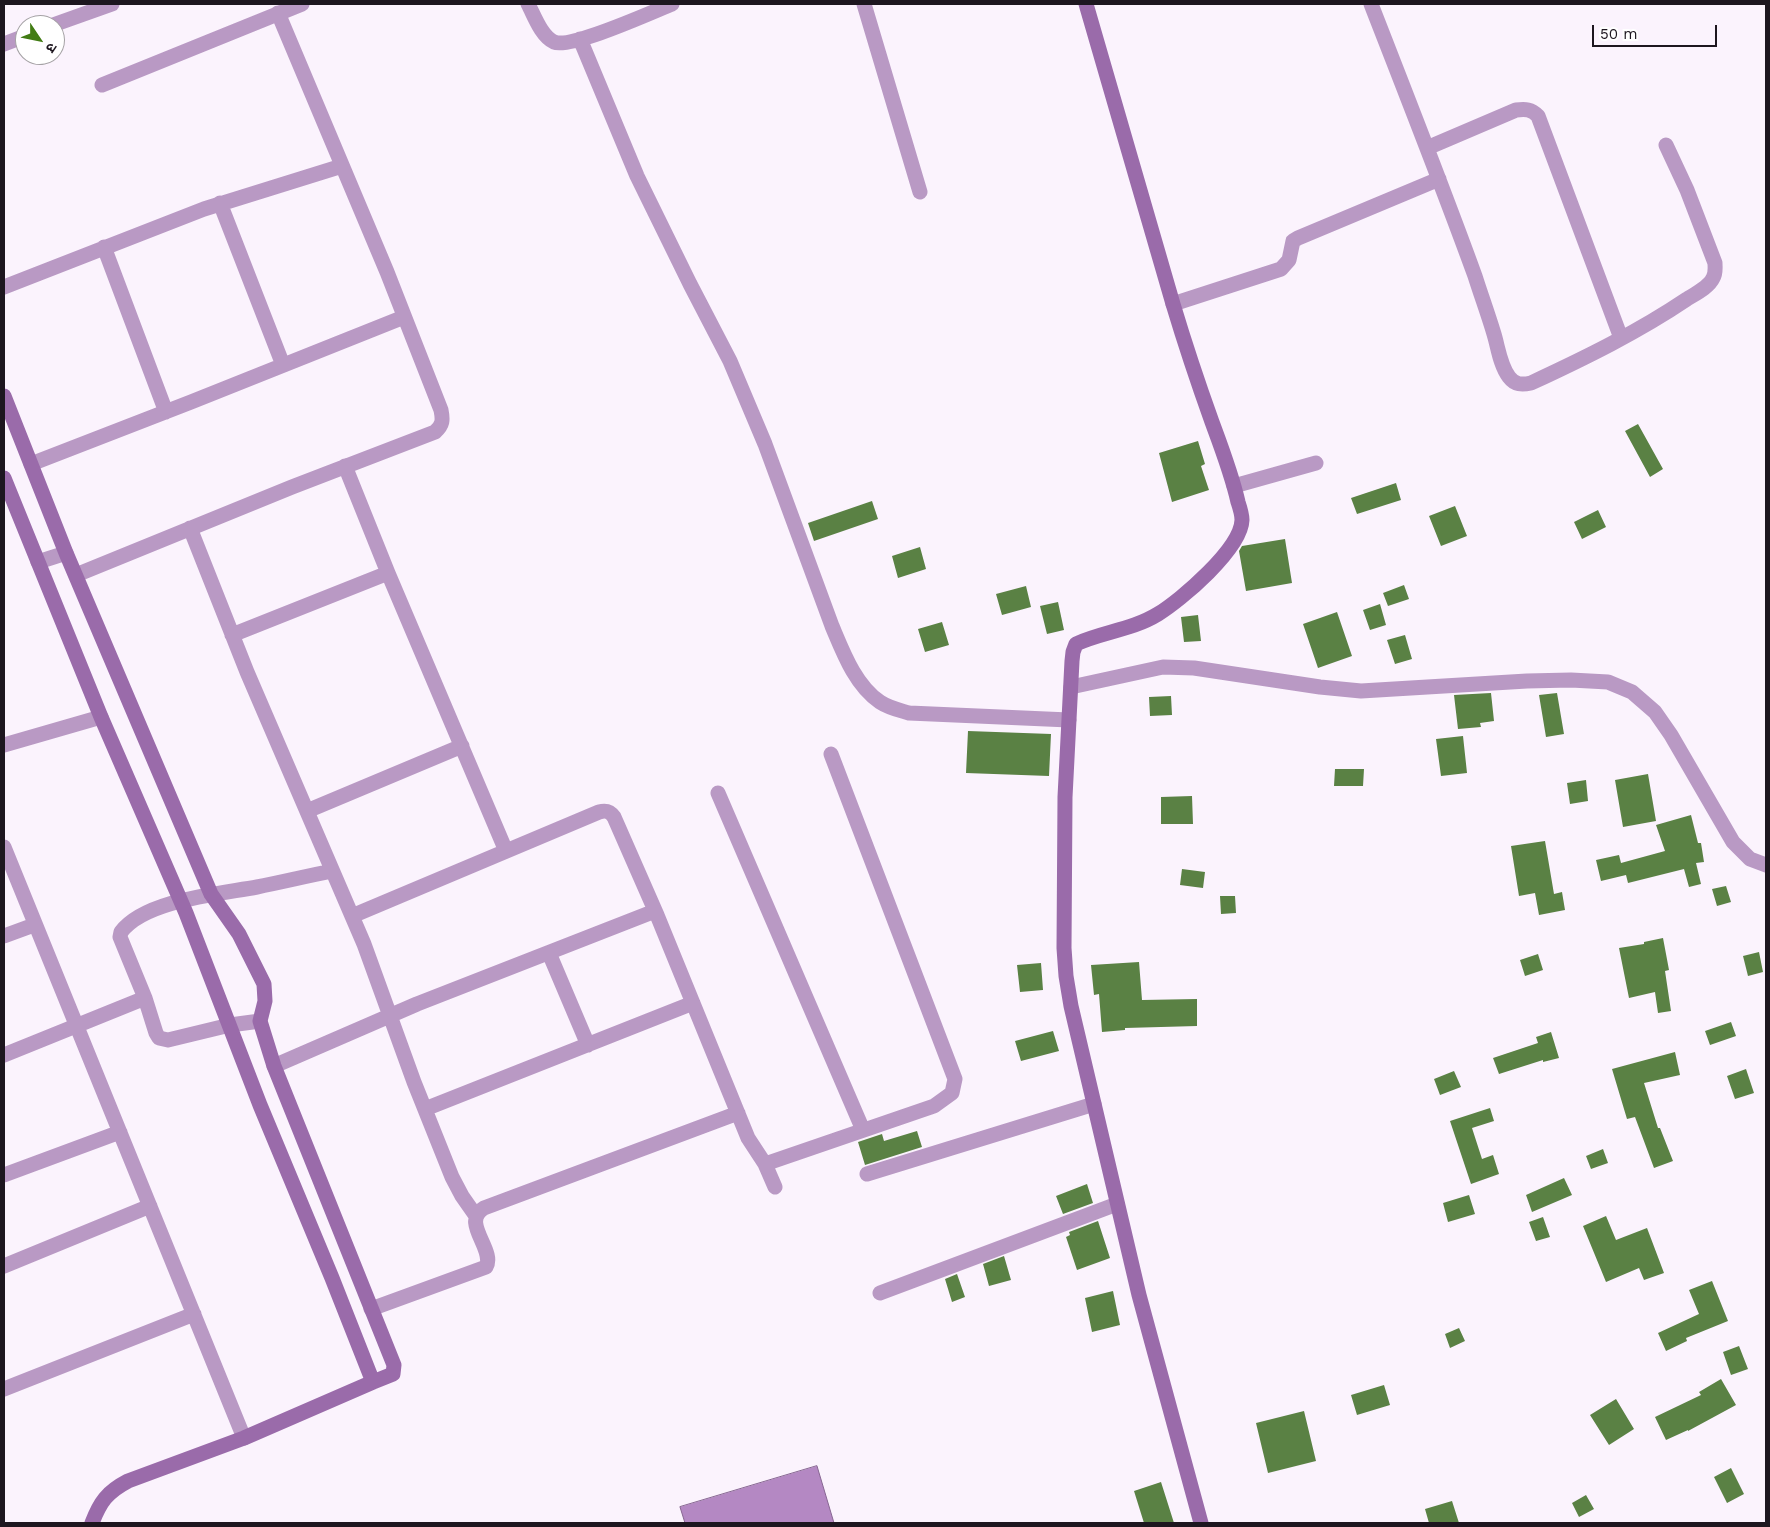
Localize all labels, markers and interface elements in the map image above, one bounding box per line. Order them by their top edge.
north arrow [15,15,65,65]
scale bar [1595,15,1720,47]
text: 50 m [1600,25,1637,43]
text: उ [43,40,61,56]

